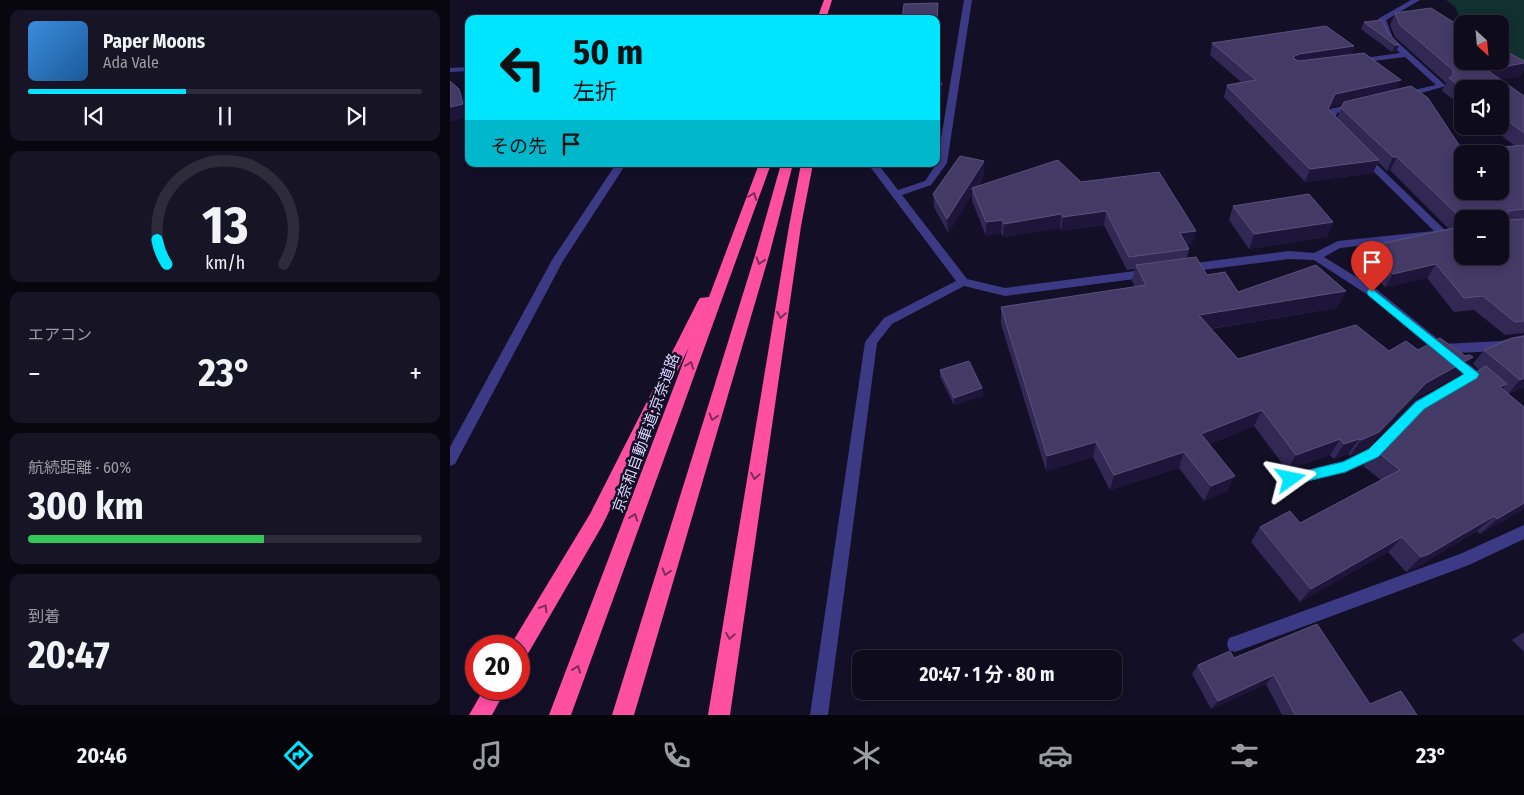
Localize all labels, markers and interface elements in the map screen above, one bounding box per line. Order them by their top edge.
north arrow [1454,15,1509,70]
map controls [1454,15,1509,265]
text: Paper Moons [103,30,205,53]
text: 50 m [573,31,643,73]
icon: left [490,35,555,100]
text: Ada Vale [103,53,159,72]
text: 左折 [573,78,617,105]
button: sound [1454,80,1509,135]
icon: previous [80,102,108,130]
icon: pause [211,102,239,130]
icon: next [342,102,370,130]
icon: arrive [557,130,585,158]
text: その先 [490,135,547,158]
button: + [1454,145,1509,200]
one-way arrow [747,192,757,201]
text: 13 [202,194,248,257]
button: − [1454,210,1509,265]
pin [1351,241,1393,292]
icon: arrive [1358,248,1386,276]
text: km/h [205,252,245,274]
one-way arrow [755,257,765,265]
one-way arrow [776,311,786,319]
text: エアコン [28,325,92,344]
text: 23° [198,350,252,396]
street label: 京奈和自動車道;京奈道路 [609,351,683,515]
text: − [28,357,41,390]
text: + [409,357,422,390]
one-way arrow [684,361,694,369]
one-way arrow [708,412,718,421]
position arrow [1264,452,1316,504]
text: 航続距離 · 60% [28,458,131,477]
one-way arrow [751,471,761,480]
text: 300 km [28,483,144,529]
one-way arrow [628,513,638,522]
one-way arrow [661,568,671,576]
one-way arrow [537,605,547,614]
text: 到着 [28,607,60,626]
text: 20:47 [28,632,110,678]
one-way arrow [725,632,735,640]
speed limit sign: 20 [465,635,530,700]
text: 20:47 · 1 分 · 80 m [919,663,1055,686]
one-way arrow [571,665,581,674]
icon: directions [281,738,316,773]
icon: music [470,738,505,773]
icon: phone [659,738,694,773]
icon: climate [849,738,884,773]
icon: car [1038,738,1073,773]
icon: filters [1227,738,1262,773]
text: 20:46 [77,742,127,769]
text: 23° [1416,742,1447,769]

